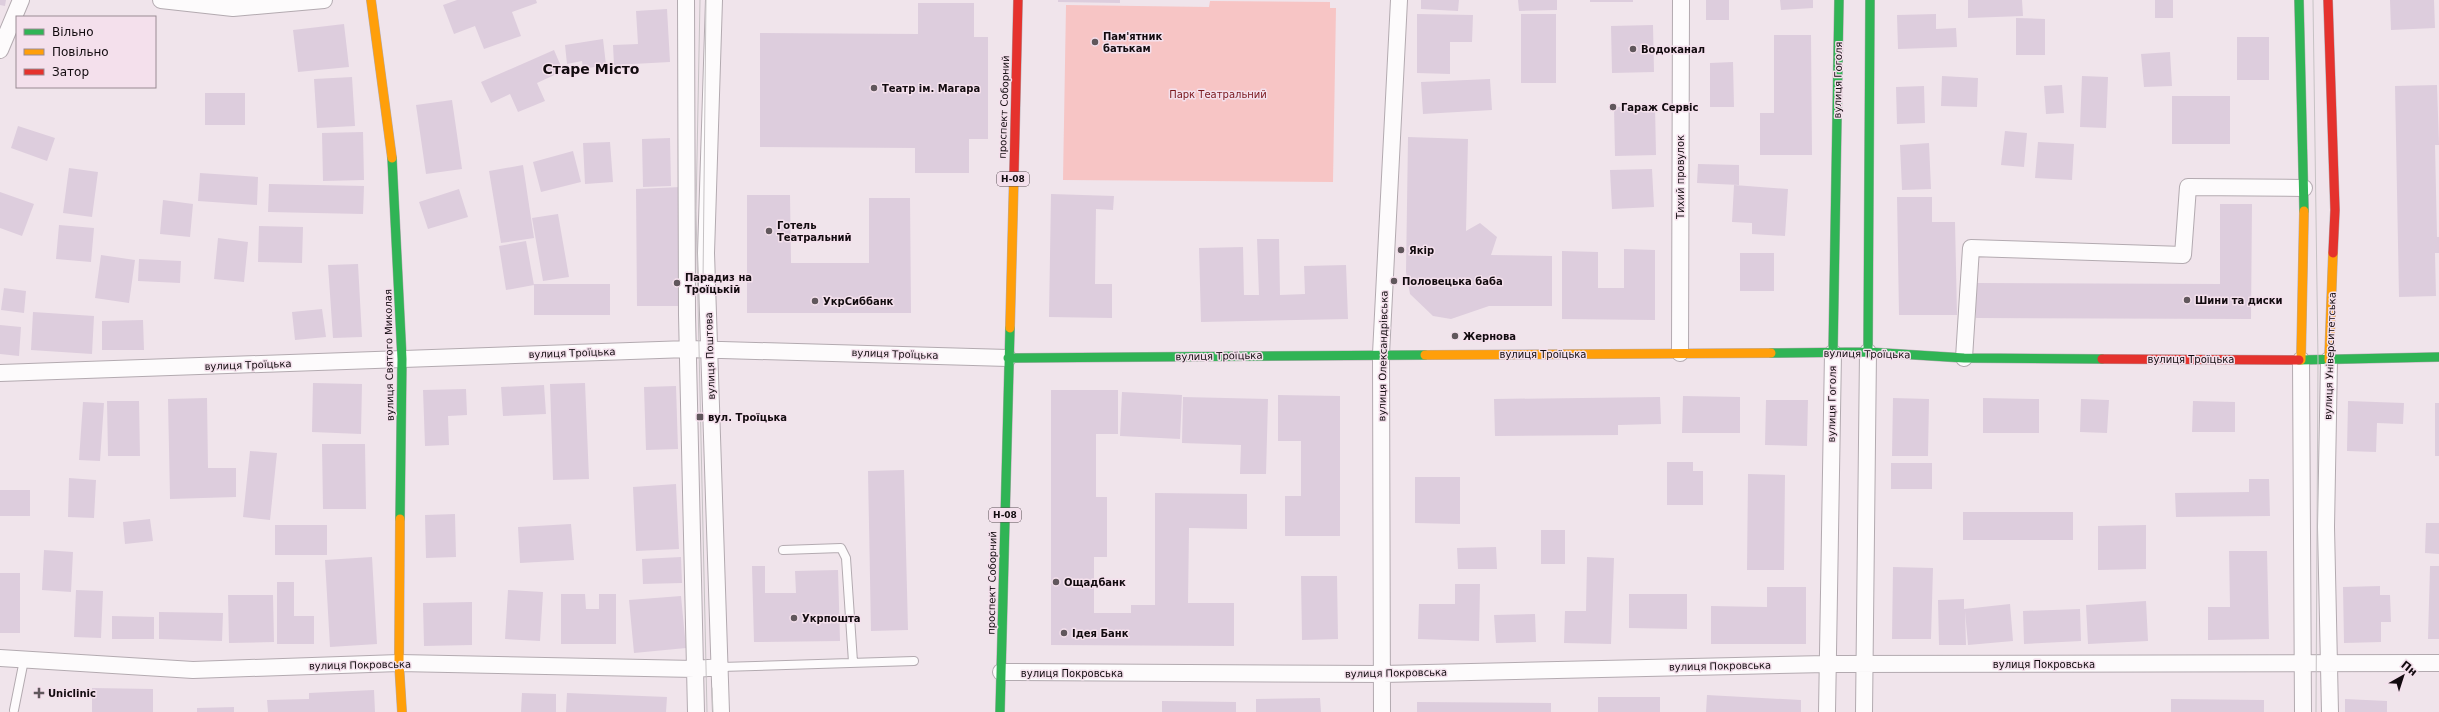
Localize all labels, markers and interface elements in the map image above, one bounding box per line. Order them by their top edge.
legend [16,16,156,88]
text: Вільно [52,25,94,39]
place label: Пам'ятник батькам [1103,31,1162,54]
marker: Пам'ятник батькам [1090,37,1100,47]
street label: вулиця Гоголя [1832,42,1844,118]
marker: Водоканал [1628,44,1638,54]
place label: Водоканал [1641,44,1705,55]
text: Повільно [52,45,109,59]
street label: проспект Соборний [997,55,1011,159]
district label: Старе Місто [543,61,640,77]
text: Затор [52,65,89,79]
marker: Театр ім. Магара [869,83,879,93]
place label: Театр ім. Магара [882,83,980,94]
park label: Парк Театральний [1169,89,1267,100]
marker: Гараж Сервіс [1608,102,1618,112]
place label: Гараж Сервіс [1621,102,1698,113]
street label: Тихий провулок [1675,135,1686,220]
road number: Н-08 [997,172,1029,186]
place label: Готель Театральний [777,220,852,243]
marker: Готель Театральний [764,226,774,236]
marker: Якір [1396,245,1406,255]
place label: Якір [1409,245,1434,256]
place label: Парадиз на Троїцькій [685,272,752,295]
marker: Половецька баба [1389,276,1399,286]
place label: Половецька баба [1402,276,1503,287]
marker: Парадиз на Троїцькій [672,278,682,288]
street label: вулиця Святого Миколая [382,289,396,421]
street label: вулиця Олександрівська [1376,290,1390,422]
street label: вулиця Університетська [2322,292,2338,420]
marker: Шини та диски [2182,295,2192,305]
place label: Шини та диски [2195,295,2283,306]
marker: УкрСиббанк [810,296,820,306]
place label: УкрСиббанк [823,296,894,307]
street label: вулиця Поштова [703,312,717,400]
marker: Жернова [1450,331,1460,341]
place label: Жернова [1463,331,1516,342]
street label: вулиця Троїцька [528,346,616,360]
street label: вулиця Троїцька [851,347,939,361]
street label: вулиця Троїцька [1823,348,1911,360]
street label: вулиця Троїцька [1500,349,1586,360]
street label: вулиця Троїцька [1175,350,1263,362]
street label: вулиця Троїцька [2148,354,2234,365]
street label: вулиця Троїцька [204,358,292,372]
street label: вулиця Гоголя [1826,366,1838,442]
marker: вул. Троїцька [695,412,705,422]
place label: вул. Троїцька [708,412,787,423]
road number: Н-08 [989,508,1021,522]
street label: проспект Соборний [986,531,998,635]
marker: Ощадбанк [1051,577,1061,587]
place label: Ощадбанк [1064,577,1126,588]
marker: Укрпошта [789,613,799,623]
place label: Укрпошта [802,613,861,624]
marker: Ідея Банк [1059,628,1069,638]
place label: Ідея Банк [1072,628,1129,639]
north arrow [2383,656,2423,696]
text: Пн [2398,658,2420,679]
street label: вулиця Покровська [309,659,411,671]
street label: вулиця Покровська [1993,659,2095,670]
street label: вулиця Покровська [1669,660,1771,672]
street label: вулиця Покровська [1345,667,1447,679]
street label: вулиця Покровська [1021,668,1123,679]
marker: Uniclinic [33,687,45,699]
place label: Uniclinic [48,688,96,699]

